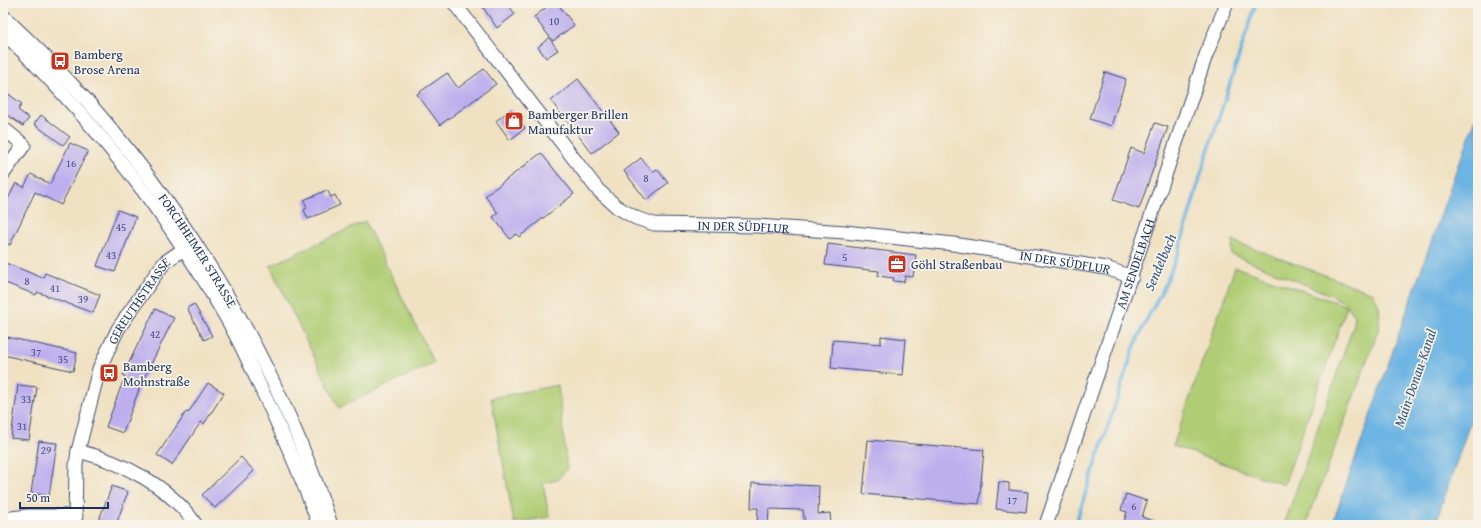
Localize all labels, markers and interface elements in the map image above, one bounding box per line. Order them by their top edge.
house number: 10 [549,13,559,29]
place label: Bamberg Brose Arena [74,45,141,79]
bus stop icon: Bamberg Brose Arena [49,50,71,72]
place label: Bamberger Brillen Manufaktur [528,105,629,139]
shop icon: Bamberger Brillen Manufaktur [503,110,525,132]
house number: 16 [66,155,76,171]
house number: 8 [643,170,649,186]
street label: FORCHHEIMER STRASSE [154,189,242,312]
street label: IN DER SÜDFLUR [697,215,791,238]
street label: AM SENDELBACH [1111,216,1159,312]
house number: 45 [116,219,126,235]
water label: Sendelbach [1139,230,1181,294]
street label: IN DER SÜDFLUR [1018,245,1114,279]
house number: 43 [106,247,116,263]
house number: 5 [842,249,848,265]
street label: GEREUTHSTRASSE [103,252,174,347]
office icon: Göhl Straßenbau [886,253,908,275]
place label: Göhl Straßenbau [911,255,1002,274]
house number: 8 [24,273,30,289]
house number: 41 [50,280,60,296]
house number: 39 [78,291,88,307]
house number: 42 [150,326,160,342]
water label: Main-Donau-Kanal [1389,326,1441,430]
house number: 37 [31,344,41,360]
house number: 35 [58,351,68,367]
place label: Bamberg Mohnstraße [123,357,190,391]
bus stop icon: Bamberg Mohnstraße [98,362,120,384]
house number: 33 [21,391,31,407]
house number: 31 [17,418,27,434]
house number: 29 [41,442,51,458]
scale bar [20,484,108,510]
text: 50 m [26,489,50,506]
house number: 17 [1007,492,1017,508]
house number: 6 [1131,498,1137,514]

